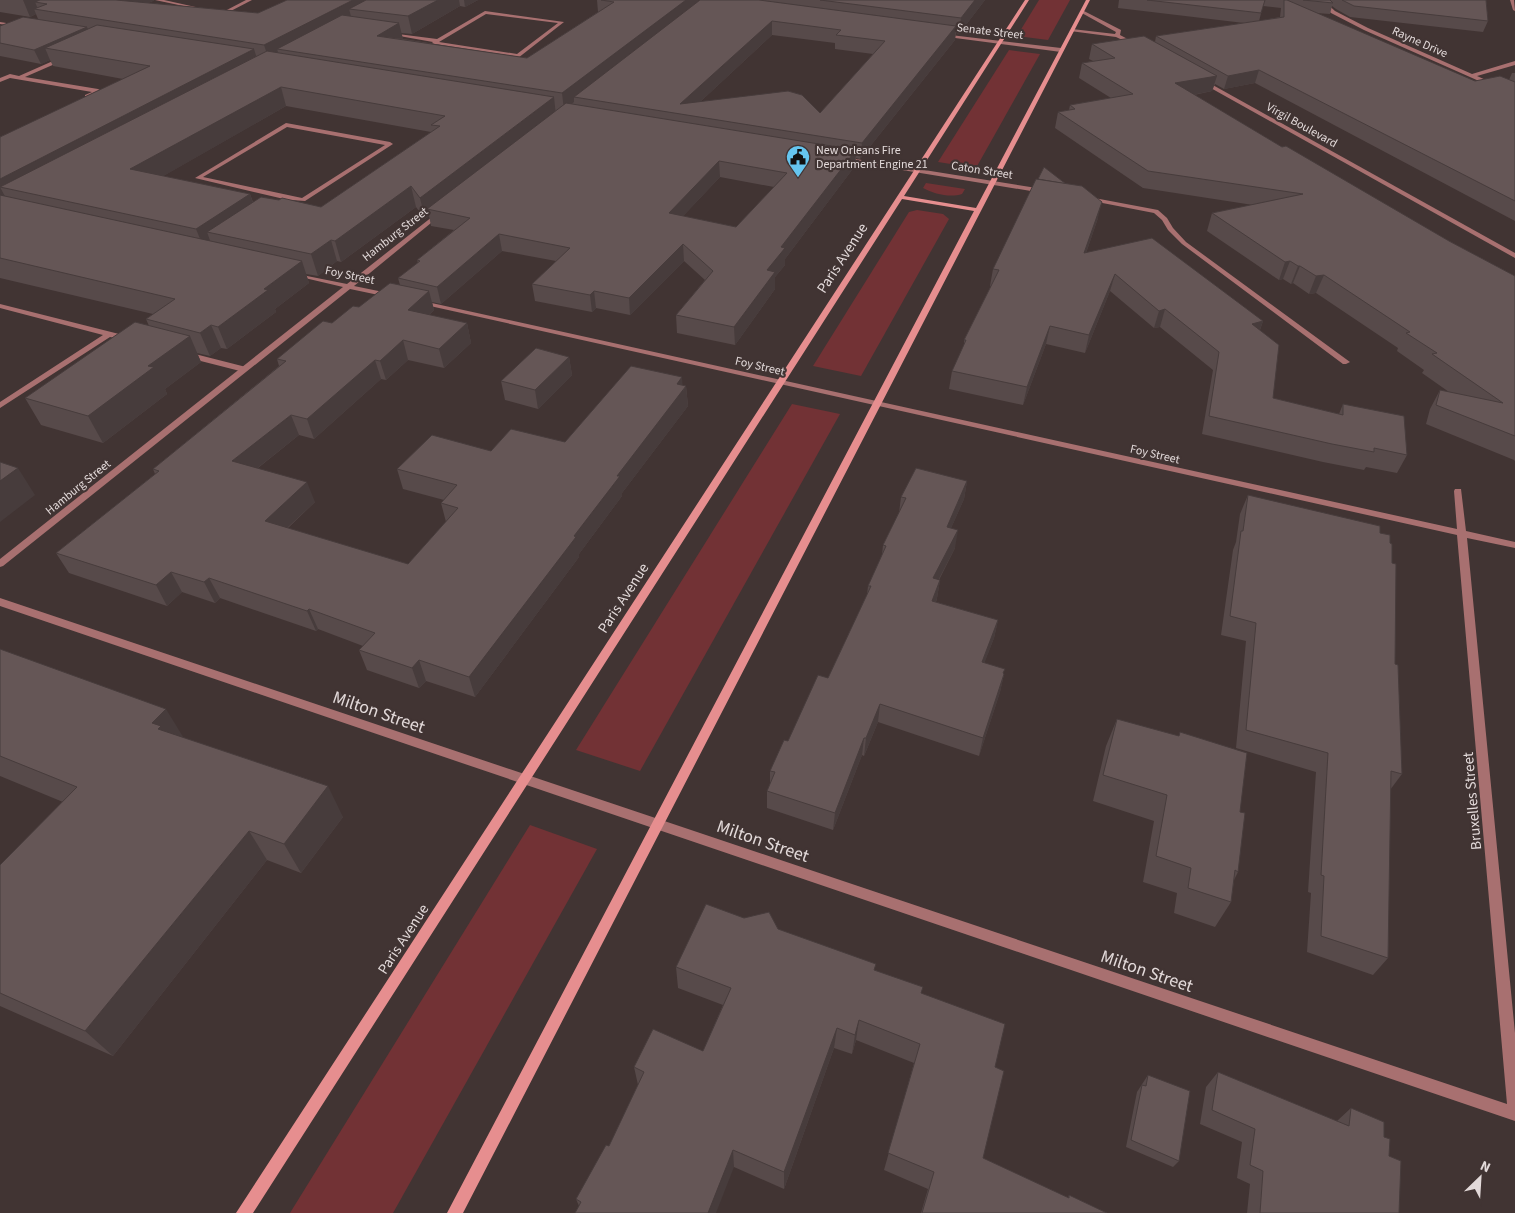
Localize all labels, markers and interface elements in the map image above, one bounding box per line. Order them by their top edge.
street label: Senate Street [956,19,1024,44]
street label: Rayne Drive [1389,23,1450,62]
street label: Virgil Boulevard [1263,99,1340,152]
place label: New Orleans Fire Department Engine 21 [816,142,928,173]
public building icon: New Orleans Fire Department Engine 21 [785,144,811,178]
street label: Caton Street [950,157,1014,184]
street label: Hamburg Street [359,203,432,266]
street label: Paris Avenue [812,219,873,297]
street label: Foy Street [324,262,376,289]
street label: Foy Street [733,353,786,380]
street label: Foy Street [1128,441,1181,468]
street label: Hamburg Street [42,456,115,519]
street label: Paris Avenue [593,559,654,637]
street label: Milton Street [329,685,428,740]
street label: Bruxelles Street [1458,751,1487,851]
street label: Milton Street [713,814,812,869]
street label: Paris Avenue [373,900,434,978]
street label: Milton Street [1097,944,1196,999]
north arrow [1455,1153,1505,1203]
text: N [1477,1156,1494,1178]

